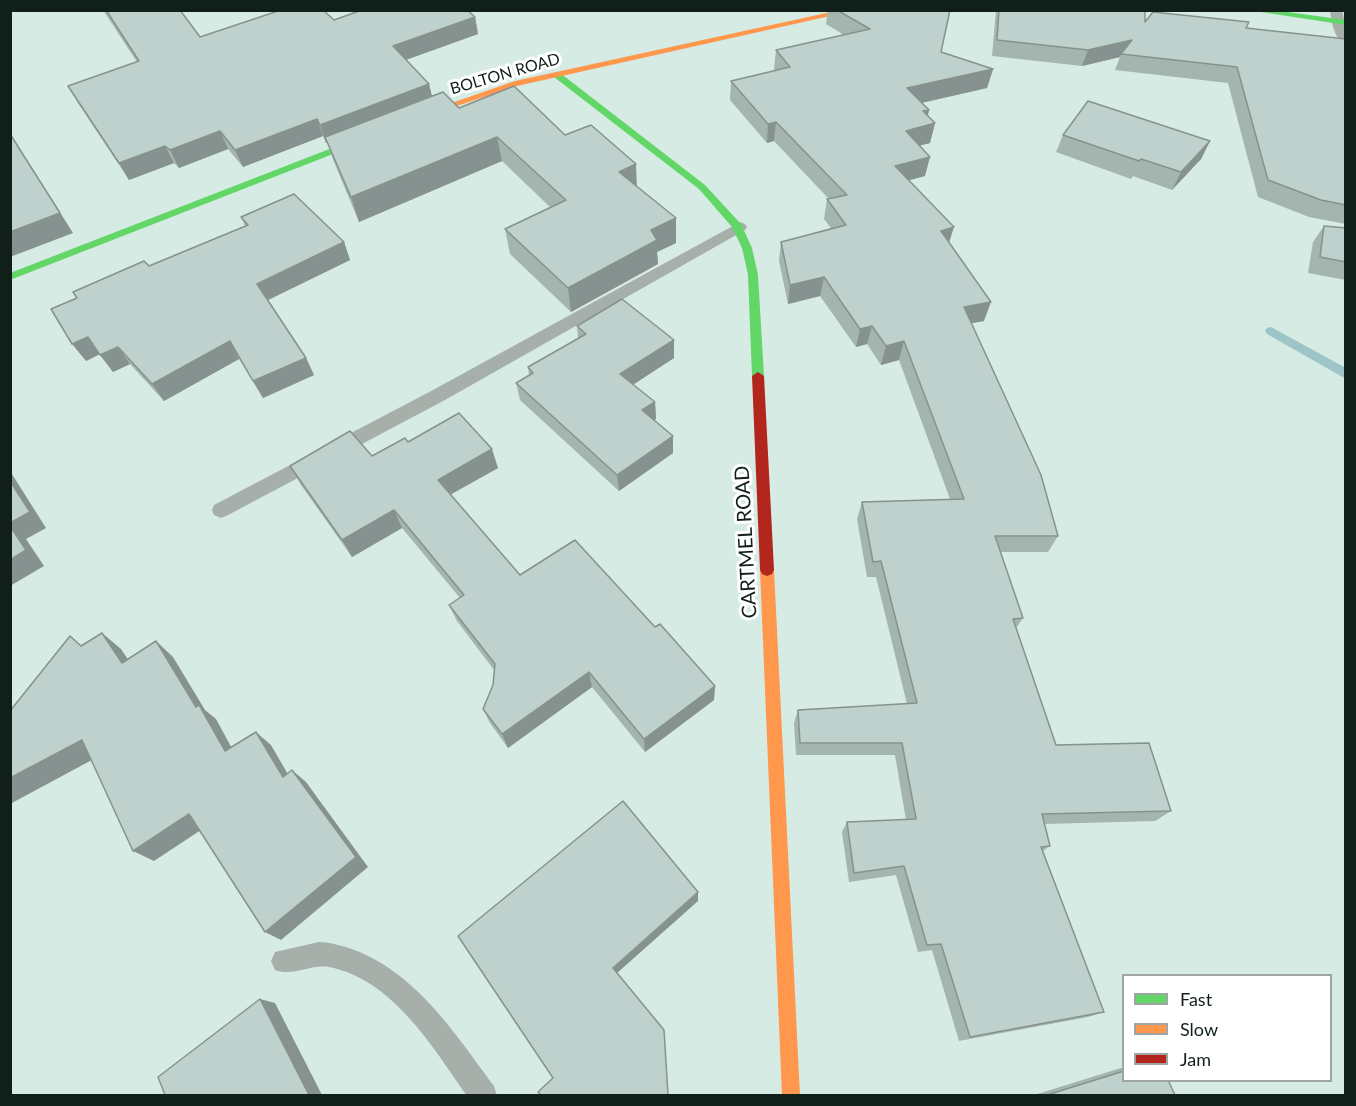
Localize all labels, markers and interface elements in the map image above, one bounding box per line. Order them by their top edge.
street label: BOLTON ROAD [448,49,562,99]
street label: CARTMEL ROAD [730,465,762,619]
legend [1122,974,1332,1082]
text: Fast [1180,988,1212,1010]
text: Slow [1180,1018,1218,1040]
text: Jam [1180,1048,1211,1070]

